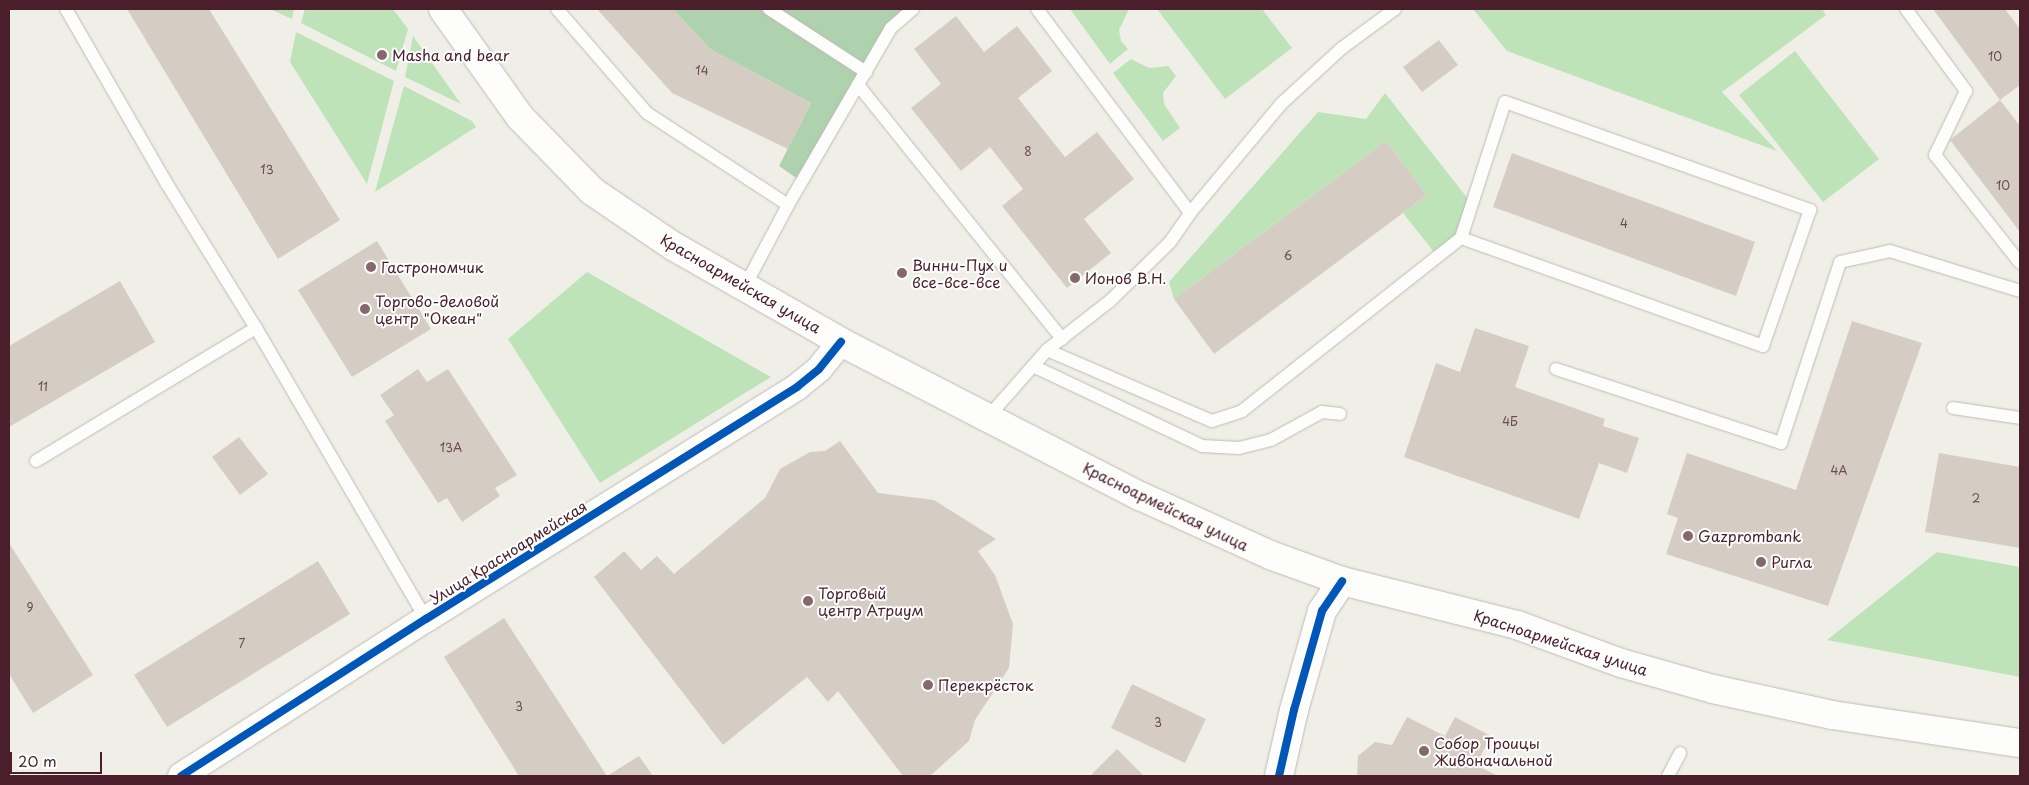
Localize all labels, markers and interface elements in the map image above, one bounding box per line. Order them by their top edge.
place label: Masha and bear [392,46,509,64]
marker: Masha and bear [376,49,388,61]
house number: 10 [1988,50,2002,64]
house number: 14 [695,64,709,78]
house number: 8 [1024,145,1032,159]
house number: 13 [260,163,274,177]
house number: 10 [1996,179,2010,193]
house number: 4 [1620,217,1628,231]
street label: Красноармейская улица [657,230,825,336]
house number: 6 [1284,249,1292,263]
place label: Винни-Пух и все-все-все [912,255,1008,290]
place label: Гастрономчик [381,258,484,276]
marker: Гастрономчик [365,261,377,273]
marker: Винни-Пух и все-все-все [896,267,908,279]
place label: Ионов В.Н. [1085,269,1166,287]
marker: Ионов В.Н. [1069,272,1081,284]
place label: Торгово-деловой центр "Океан" [375,291,499,326]
marker: Торгово-деловой центр "Океан" [359,303,371,315]
house number: 11 [38,380,48,394]
house number: 4Б [1502,415,1518,429]
house number: 13А [440,441,462,455]
street label: Красноармейская улица [1080,458,1252,554]
house number: 4А [1830,464,1848,478]
house number: 2 [1972,492,1980,506]
street label: Улица Красноармейская [426,496,590,608]
place label: Gazprombank [1698,527,1801,545]
marker: Gazprombank [1682,530,1694,542]
place label: Ригла [1771,553,1812,571]
marker: Ригла [1755,556,1767,568]
place label: Торговый центр Атриум [818,583,924,618]
marker: Торговый центр Атриум [802,595,814,607]
house number: 9 [26,601,34,615]
street label: Красноармейская улица [1471,605,1651,679]
house number: 7 [239,637,245,651]
place label: Перекрёсток [938,676,1034,694]
marker: Перекрёсток [922,679,934,691]
house number: 3 [515,700,523,714]
house number: 3 [1154,716,1162,730]
place label: Собор Троицы Живоначальной [1434,733,1553,768]
scale bar [12,742,105,774]
marker: Собор Троицы Живоначальной [1418,745,1430,757]
text: 20 m [18,749,57,772]

